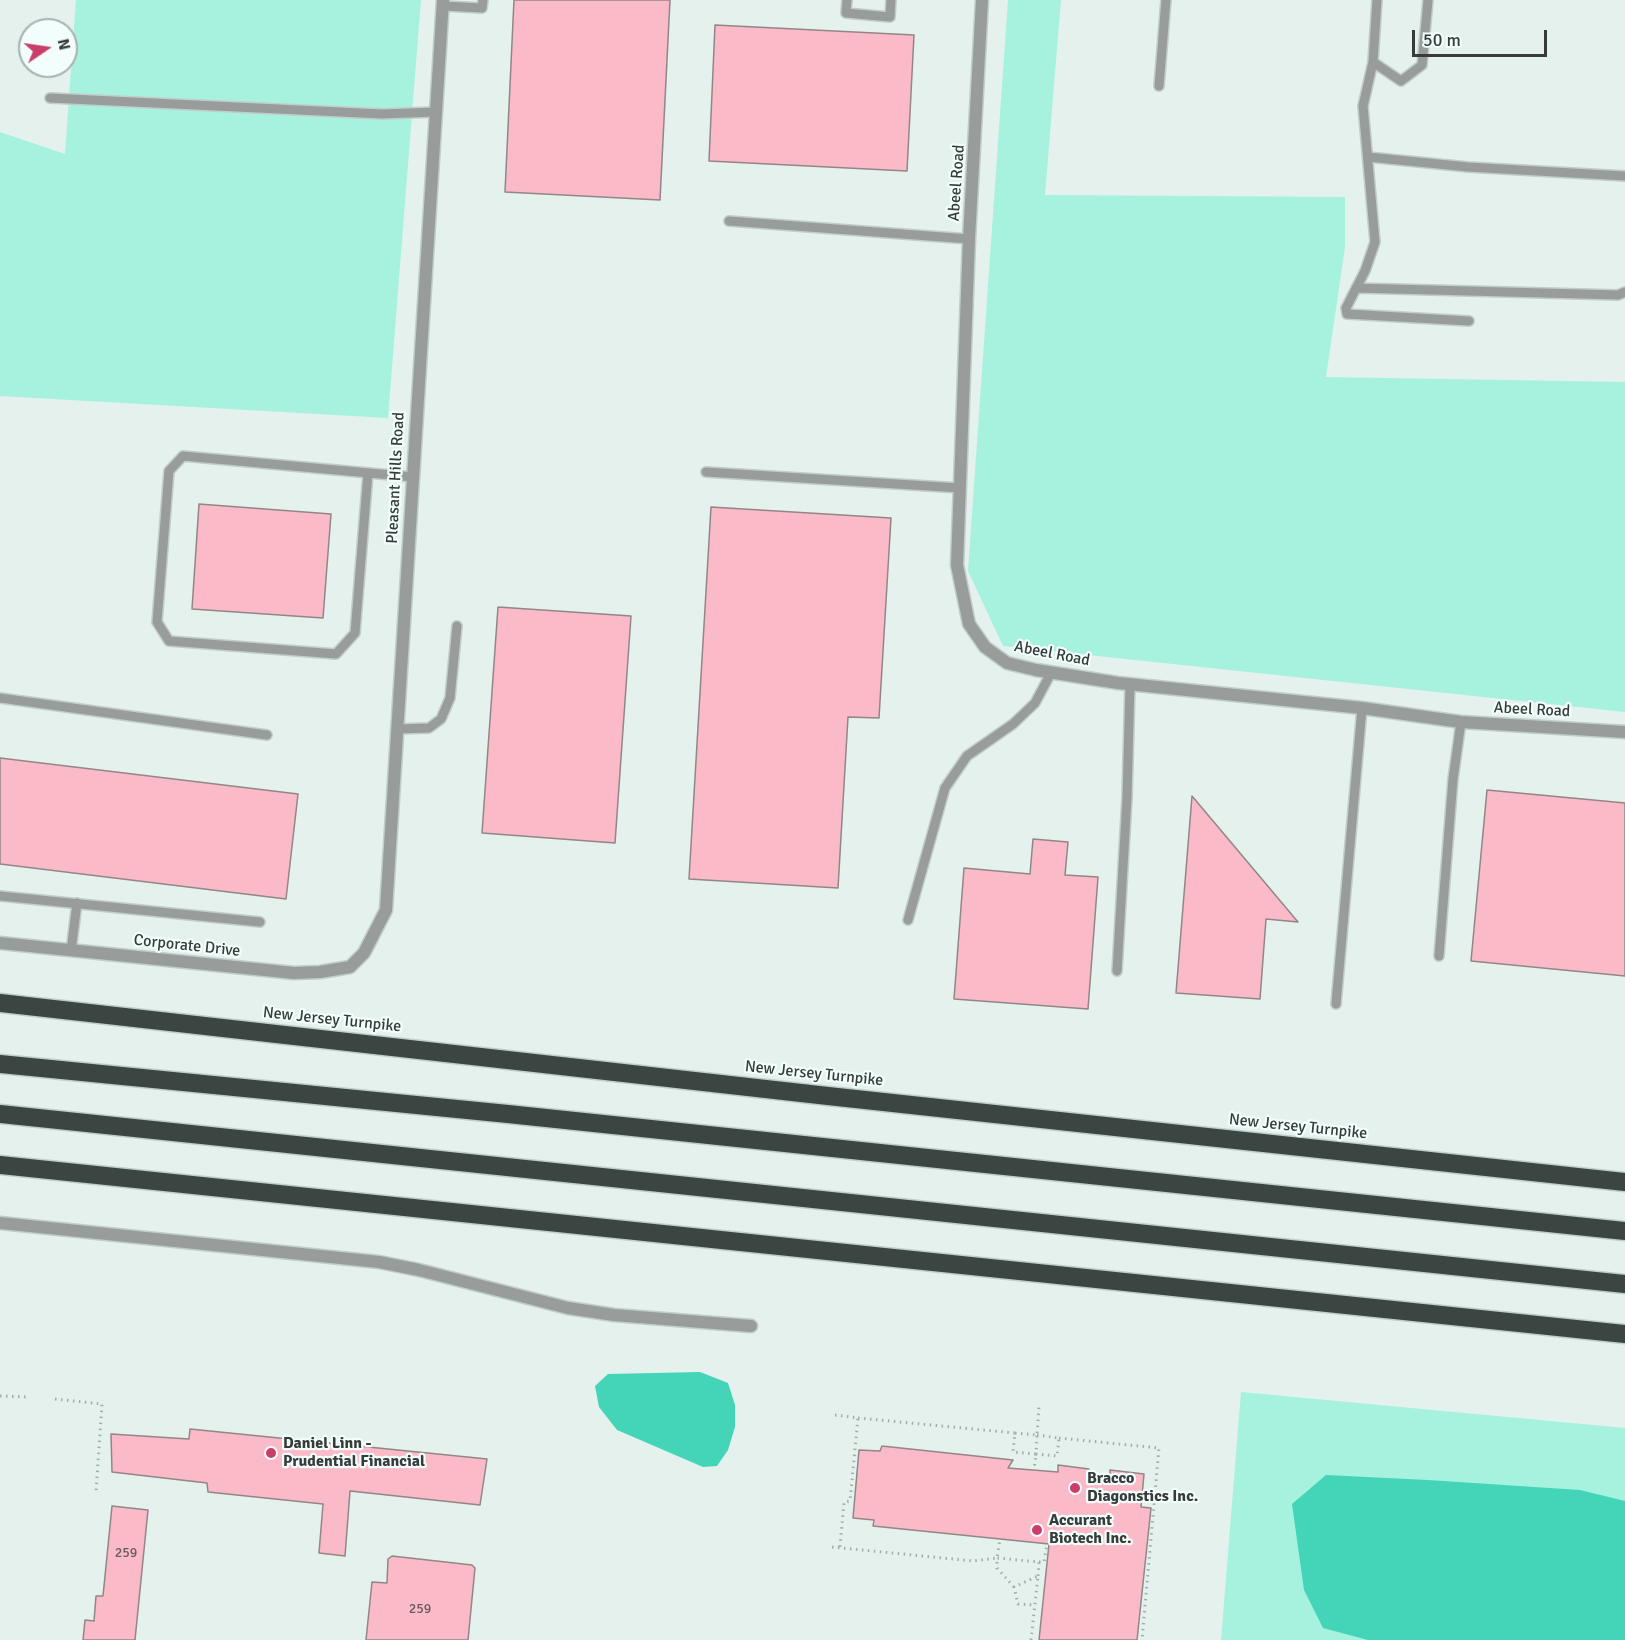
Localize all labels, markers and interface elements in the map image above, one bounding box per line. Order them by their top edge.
north arrow [18,18,78,78]
scale bar [1415,18,1550,56]
text: 50 m [1423,29,1461,51]
text: N [53,37,75,52]
street label: Abeel Road [945,144,969,222]
street label: Pleasant Hills Road [383,412,409,544]
street label: Abeel Road [1013,637,1091,671]
street label: Abeel Road [1493,698,1571,722]
street label: Corporate Drive [133,931,241,961]
street label: New Jersey Turnpike [262,1003,402,1037]
street label: New Jersey Turnpike [744,1057,884,1091]
street label: New Jersey Turnpike [1228,1110,1368,1144]
place label: Daniel Linn - Prudential Financial [283,1434,425,1472]
marker: Daniel Linn - Prudential Financial [264,1446,278,1460]
place label: Bracco Diagonstics Inc. [1087,1469,1198,1507]
marker: Bracco Diagonstics Inc. [1068,1481,1082,1495]
place label: Accurant Biotech Inc. [1049,1511,1132,1549]
marker: Accurant Biotech Inc. [1030,1523,1044,1537]
house number: 259 [115,1545,137,1561]
house number: 259 [409,1601,431,1617]

